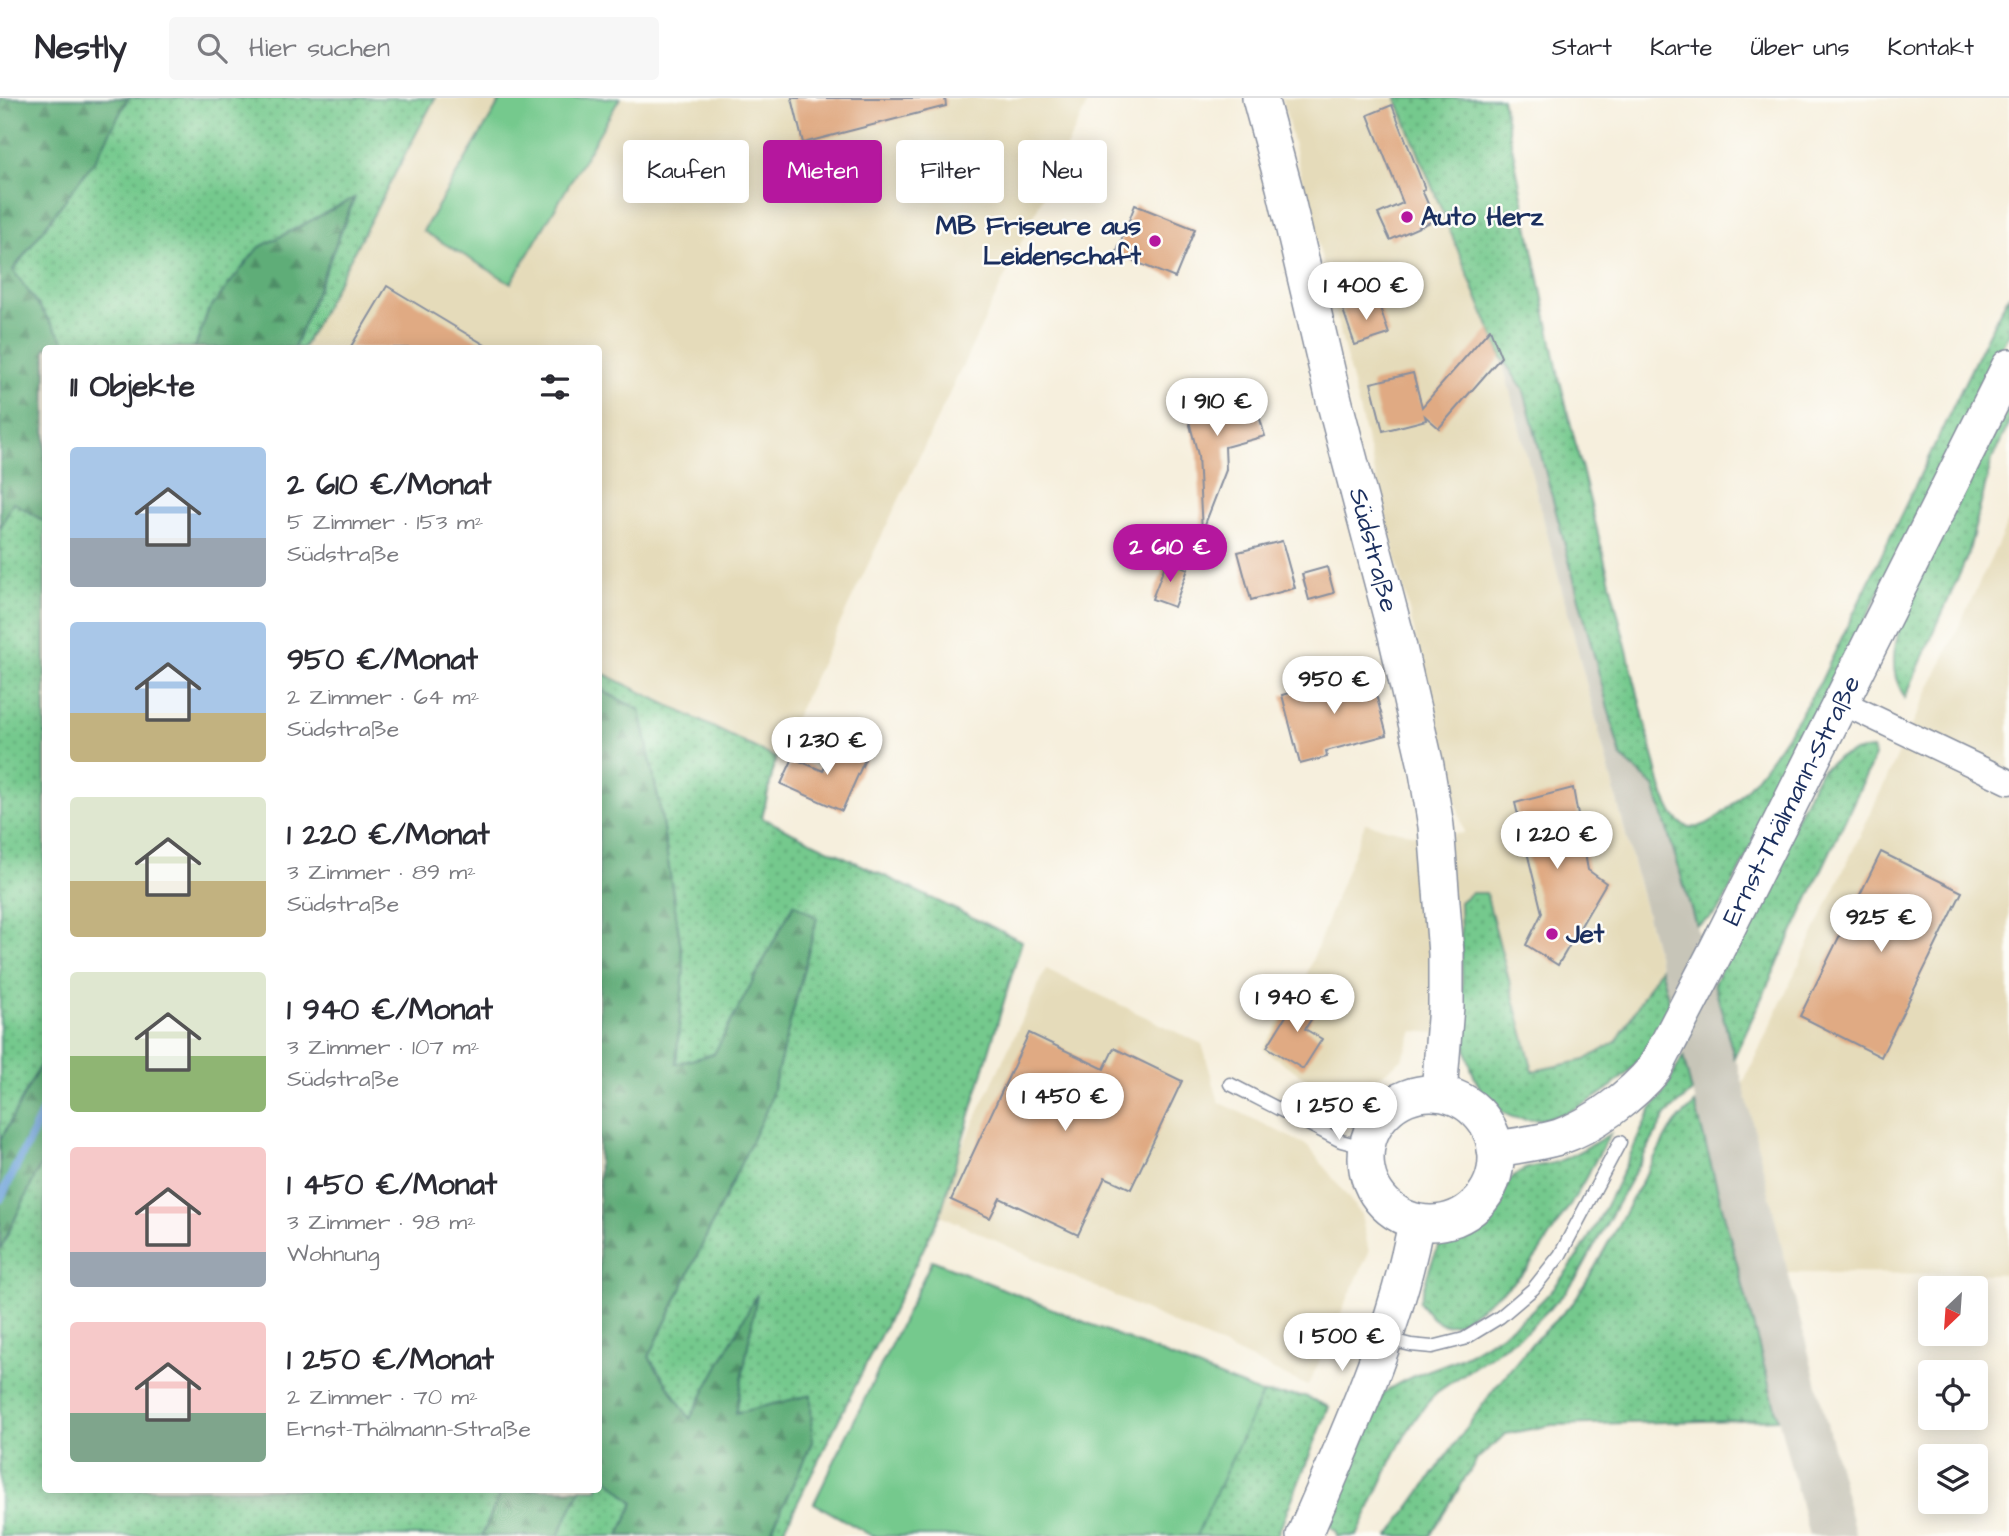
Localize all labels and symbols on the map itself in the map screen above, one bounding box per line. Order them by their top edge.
place label: Auto Herz [1421,199,1545,235]
place label: MB Friseure aus Leidenschaft [936,208,1141,274]
marker: Auto Herz [1399,209,1415,225]
marker: MB Friseure aus Leidenschaft [1147,233,1163,249]
pin: 1 400 € [1301,262,1431,322]
pin: 1 910 € [1152,378,1282,438]
street label: Südstraße [1340,484,1407,616]
pin: 2 610 € [1105,524,1235,584]
pin: 950 € [1285,656,1383,716]
street label: Ernst-Thälmann-Straße [1714,669,1869,932]
pin: 1 230 € [762,718,892,777]
pin: 1 220 € [1492,812,1622,871]
pin: 925 € [1832,894,1930,954]
place label: Jet [1565,916,1605,952]
marker: Jet [1544,926,1560,942]
pin: 1 940 € [1232,974,1362,1034]
pin: 1 450 € [1000,1074,1130,1133]
pin: 1 250 € [1274,1082,1404,1142]
north arrow [1918,1276,1988,1346]
pin: 1 500 € [1277,1314,1407,1373]

